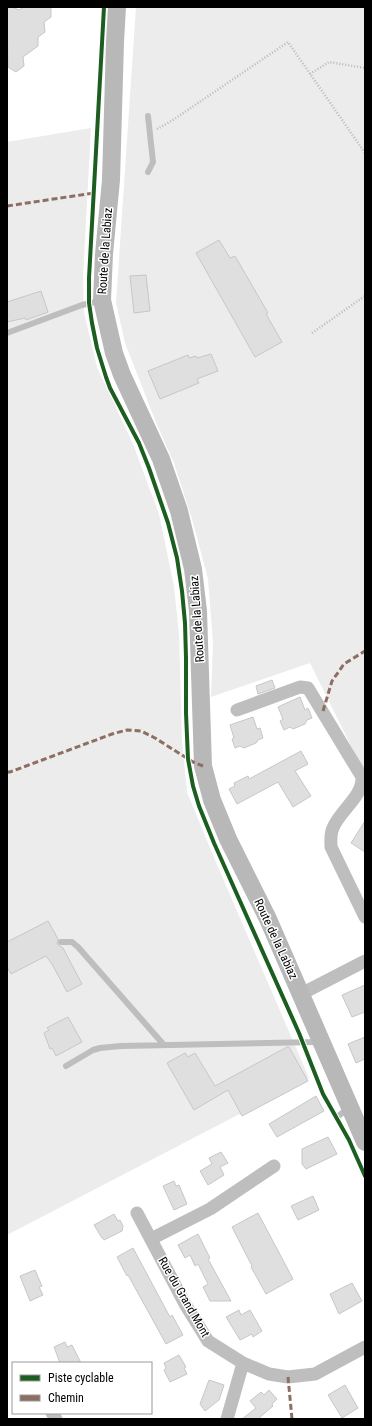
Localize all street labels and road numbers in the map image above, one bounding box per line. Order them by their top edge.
street label: Route de la Labiaz [95,207,115,295]
street label: Route de la Labiaz [187,575,207,663]
street label: Route de la Labiaz [251,897,301,981]
street label: Rue du Grand Mont [155,1254,213,1340]

